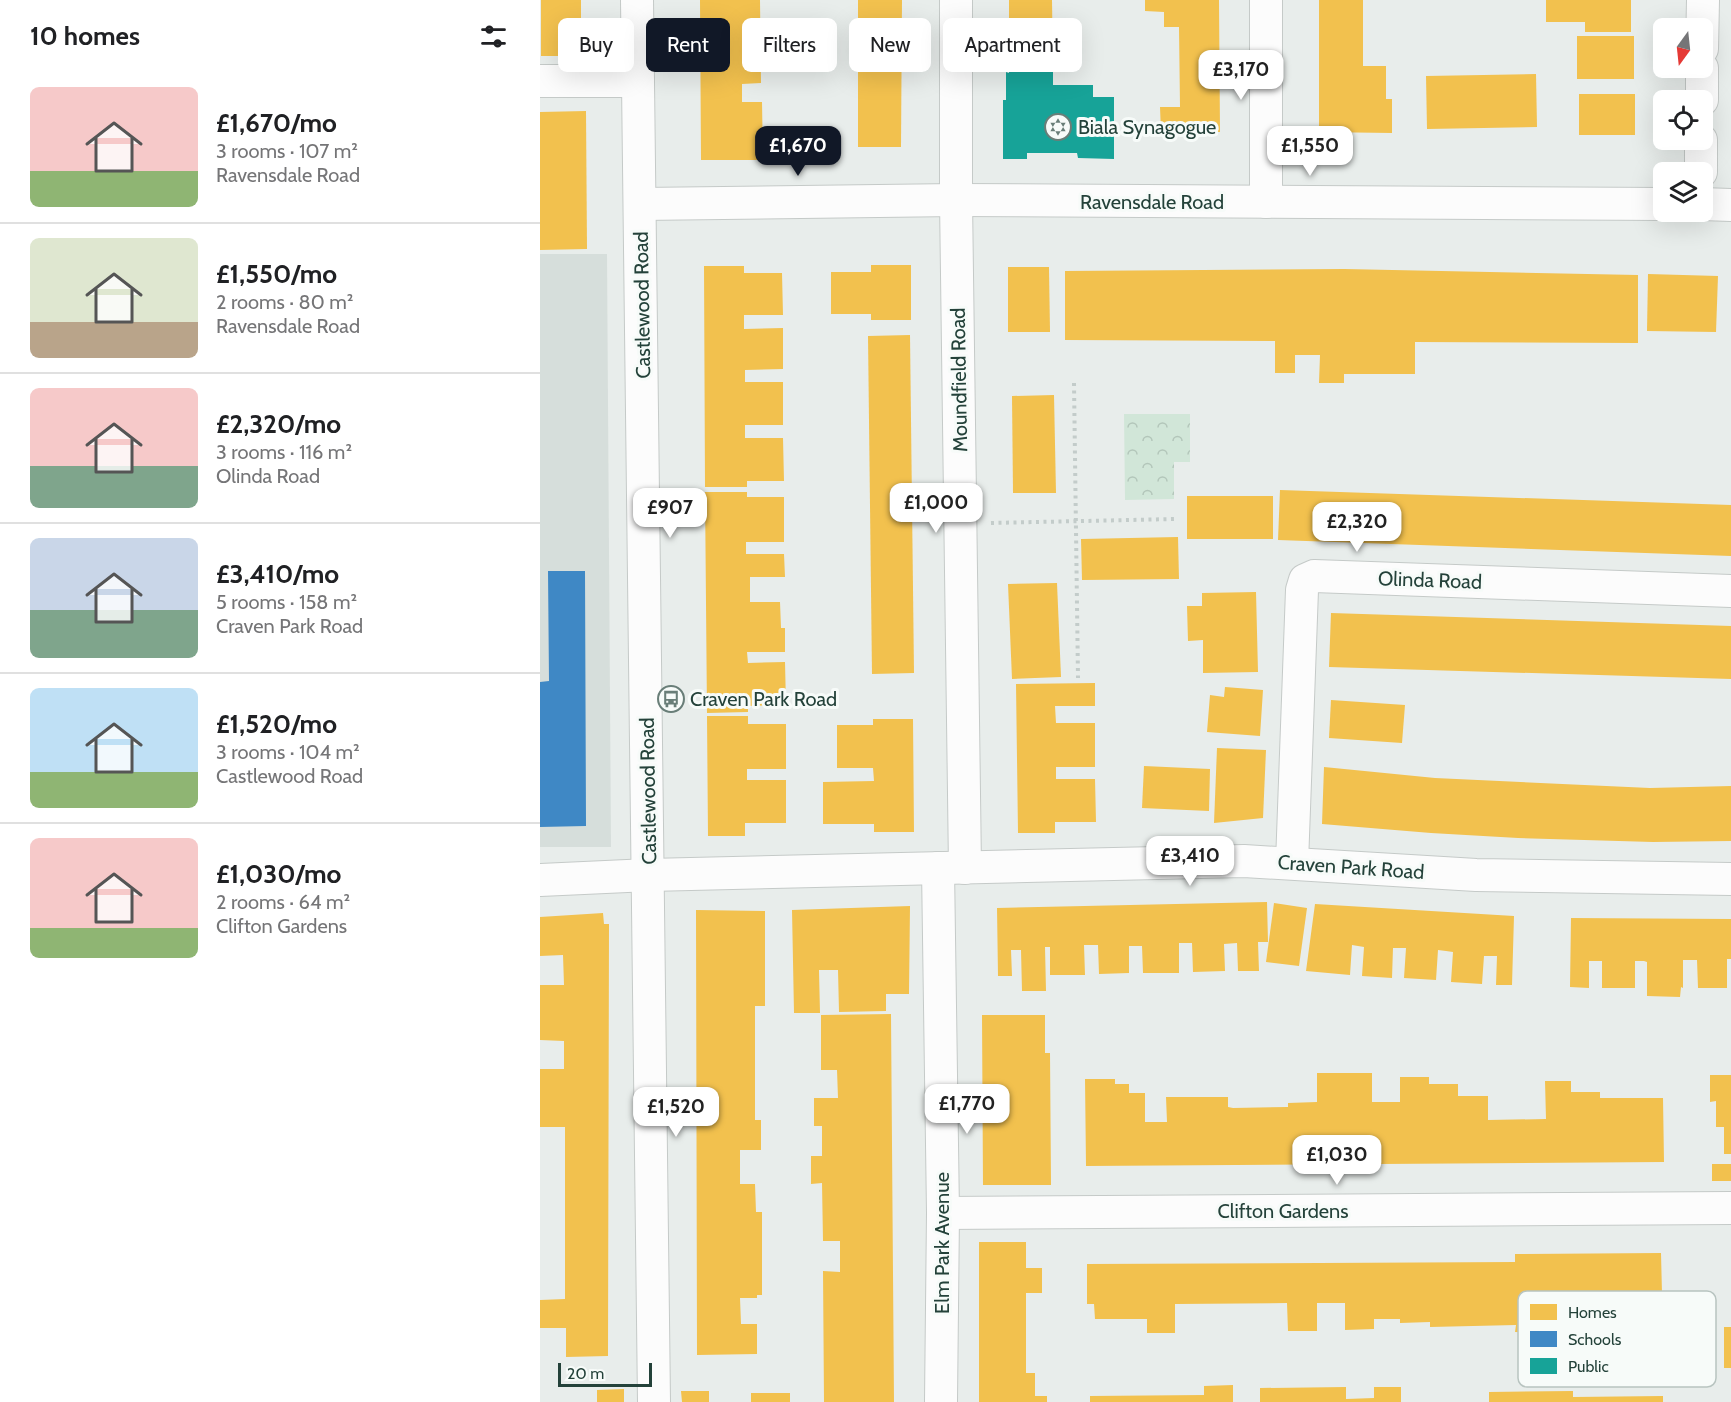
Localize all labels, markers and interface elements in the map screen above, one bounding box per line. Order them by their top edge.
chip: Buy [558,18,634,72]
chip: Rent [646,18,730,72]
chip: Filters [742,18,837,72]
chip: New [849,18,931,72]
chip: Apartment [943,18,1082,72]
north arrow [1653,18,1713,78]
map controls [1653,18,1713,222]
text: 10 homes [30,20,140,52]
icon: filters [477,20,510,53]
pin: £3,170 [1192,50,1290,101]
text: £3,170 [1213,57,1269,81]
button: locate [1653,90,1713,150]
text: £1,670/mo [216,107,337,139]
icon: home [78,111,150,183]
synagogue icon: Biala Synagogue [1043,112,1073,142]
place label: Biala Synagogue [1078,115,1216,139]
pin: £1,670 [749,126,847,177]
pin: £1,550 [1261,126,1359,177]
text: £1,670 [769,133,827,157]
text: £1,550 [1281,133,1339,157]
text: 3 rooms · 107 m² [216,139,358,163]
button: layers [1653,162,1713,222]
text: Ravensdale Road [216,163,360,187]
street label: Ravensdale Road [1080,190,1224,214]
street label: Castlewood Road [629,231,655,379]
text: £1,550/mo [216,258,337,290]
icon: home [78,262,150,334]
text: 2 rooms · 80 m² [216,290,353,314]
street label: Moundfield Road [946,308,972,452]
text: Ravensdale Road [216,314,360,338]
text: £2,320/mo [216,408,341,440]
icon: home [78,412,150,484]
text: 3 rooms · 116 m² [216,440,352,464]
text: Olinda Road [216,464,320,488]
pin: £1,000 [887,483,985,534]
pin: £907 [634,488,706,539]
text: £1,000 [904,490,968,514]
text: £907 [647,495,693,519]
pin: £2,320 [1308,502,1406,553]
text: £2,320 [1326,509,1388,533]
text: £3,410/mo [216,558,339,590]
icon: home [78,562,150,634]
street label: Olinda Road [1378,566,1482,594]
text: 5 rooms · 158 m² [216,590,357,614]
text: Craven Park Road [216,614,363,638]
bus stop icon: Craven Park Road [656,684,686,714]
place label: Craven Park Road [690,687,837,711]
text: £1,520/mo [216,708,337,740]
icon: home [78,712,150,784]
street label: Castlewood Road [635,717,661,865]
text: 3 rooms · 104 m² [216,740,360,764]
text: Castlewood Road [216,764,363,788]
pin: £3,410 [1141,836,1239,887]
text: £3,410 [1160,843,1220,867]
street label: Craven Park Road [1277,850,1425,884]
text: £1,030/mo [216,858,341,890]
icon: home [78,862,150,934]
text: 2 rooms · 64 m² [216,890,350,914]
text: Clifton Gardens [216,914,347,938]
pin: £1,770 [918,1084,1016,1135]
pin: £1,520 [627,1087,725,1138]
text: £1,770 [939,1091,995,1115]
text: £1,520 [647,1094,705,1118]
pin: £1,030 [1288,1135,1386,1186]
text: £1,030 [1306,1142,1368,1166]
street label: Elm Park Avenue [930,1172,954,1314]
street label: Clifton Gardens [1217,1199,1349,1223]
legend [1518,1291,1716,1387]
text: Homes [1568,1303,1617,1322]
text: Schools [1568,1330,1622,1349]
text: Public [1568,1357,1609,1376]
scale bar [558,1360,652,1388]
text: 20 m [567,1364,604,1383]

